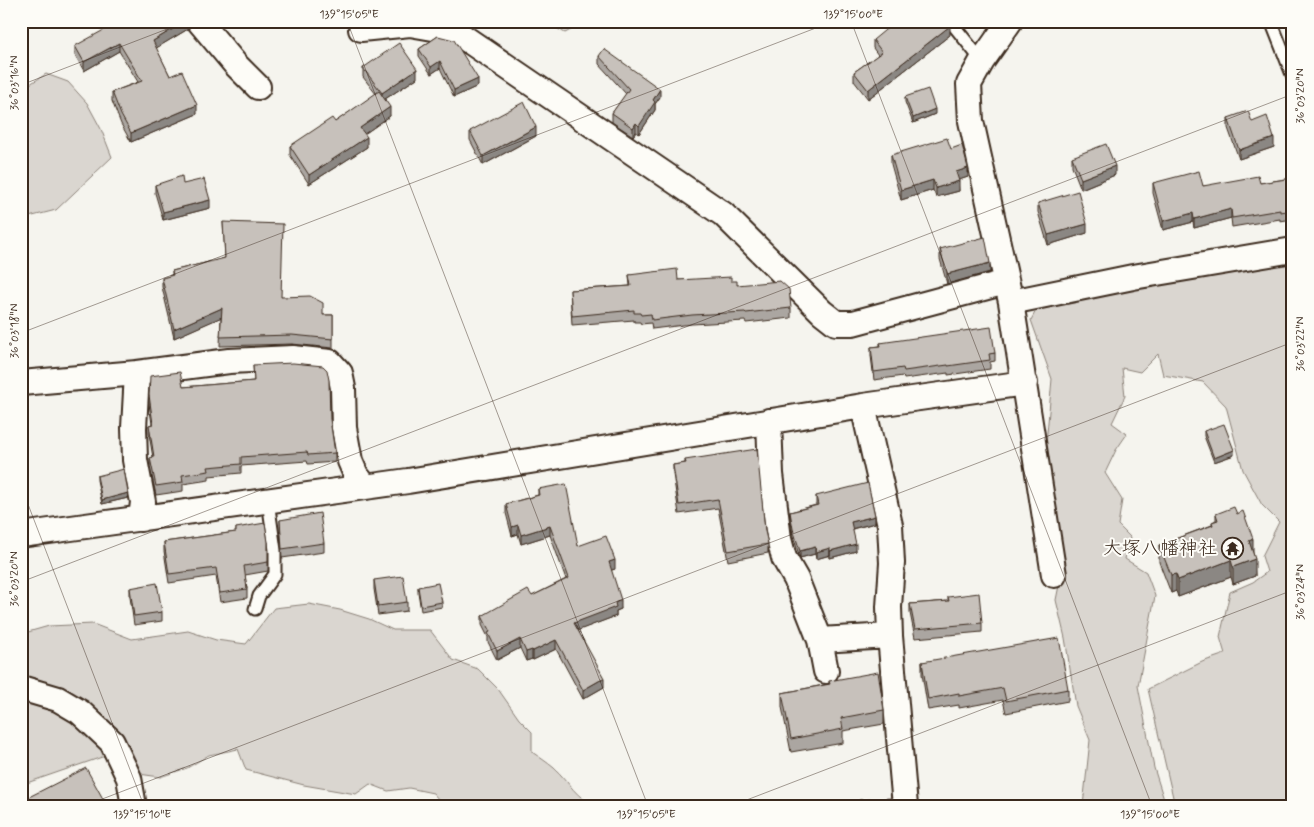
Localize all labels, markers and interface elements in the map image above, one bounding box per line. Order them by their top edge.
text: 139°15'05"E [319,7,379,23]
text: 139°15'00"E [823,7,883,23]
text: 36°03'16"N [7,56,23,110]
text: 36°03'20"N [1293,68,1309,124]
text: 36°03'18"N [7,304,23,358]
text: 36°03'22"N [1293,316,1309,372]
place label: 大塚八幡神社 [1103,536,1217,561]
temple icon: 大塚八幡神社 [1221,536,1245,560]
text: 36°03'20"N [7,551,23,607]
text: 36°03'24"N [1293,564,1309,620]
text: 139°15'10"E [113,807,171,823]
text: 139°15'05"E [616,807,676,823]
text: 139°15'00"E [1120,807,1180,823]

